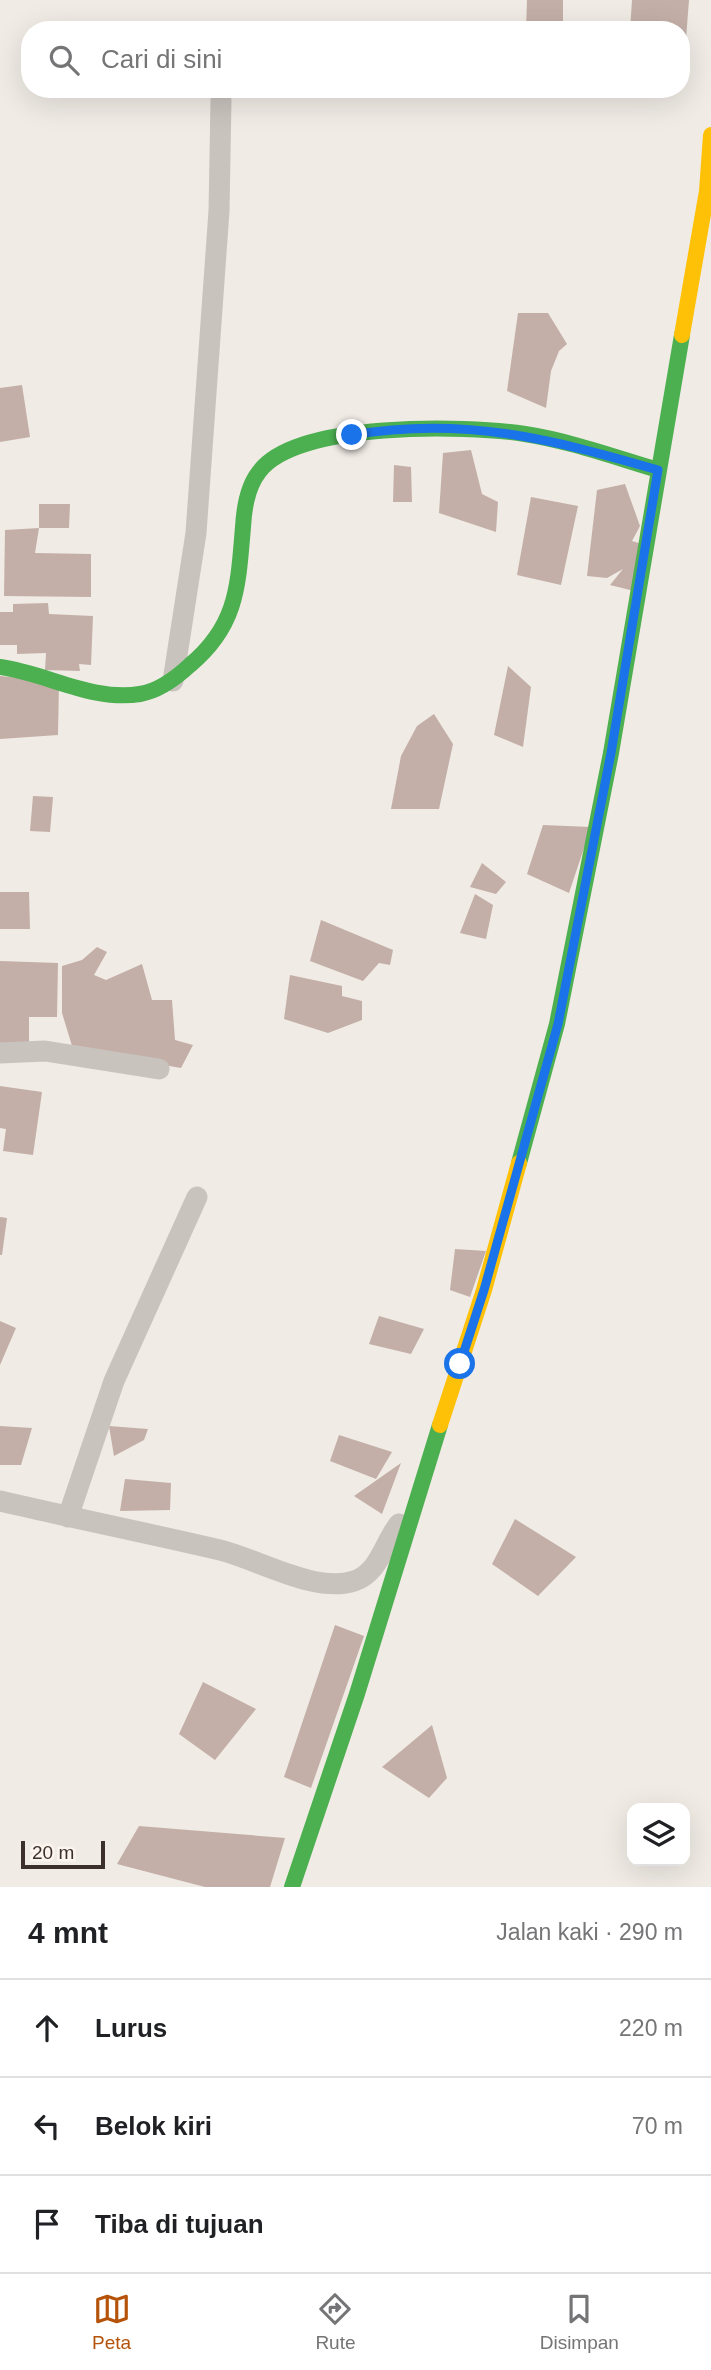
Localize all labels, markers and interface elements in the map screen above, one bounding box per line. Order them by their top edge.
search box [21,21,690,98]
icon: search [45,41,83,79]
text: Cari di sini [101,44,222,74]
route end [336,419,367,450]
route start [444,1348,475,1379]
map controls [627,1803,690,1866]
button: layers [627,1803,690,1866]
scale bar [21,1838,105,1870]
text: 20 m [32,1842,74,1863]
text: 4 mnt [28,1916,108,1949]
text: Jalan kaki · 290 m [496,1919,683,1945]
icon: ahead [28,2009,66,2047]
text: Lurus [95,2013,167,2043]
text: 220 m [619,2015,683,2041]
icon: left [28,2107,66,2145]
text: Belok kiri [95,2111,212,2141]
text: 70 m [632,2113,683,2139]
icon: arrive [28,2205,66,2243]
text: Tiba di tujuan [95,2209,264,2239]
tab: Peta [92,2290,131,2354]
tab: Rute [315,2290,356,2354]
tab: Disimpan [540,2290,619,2354]

